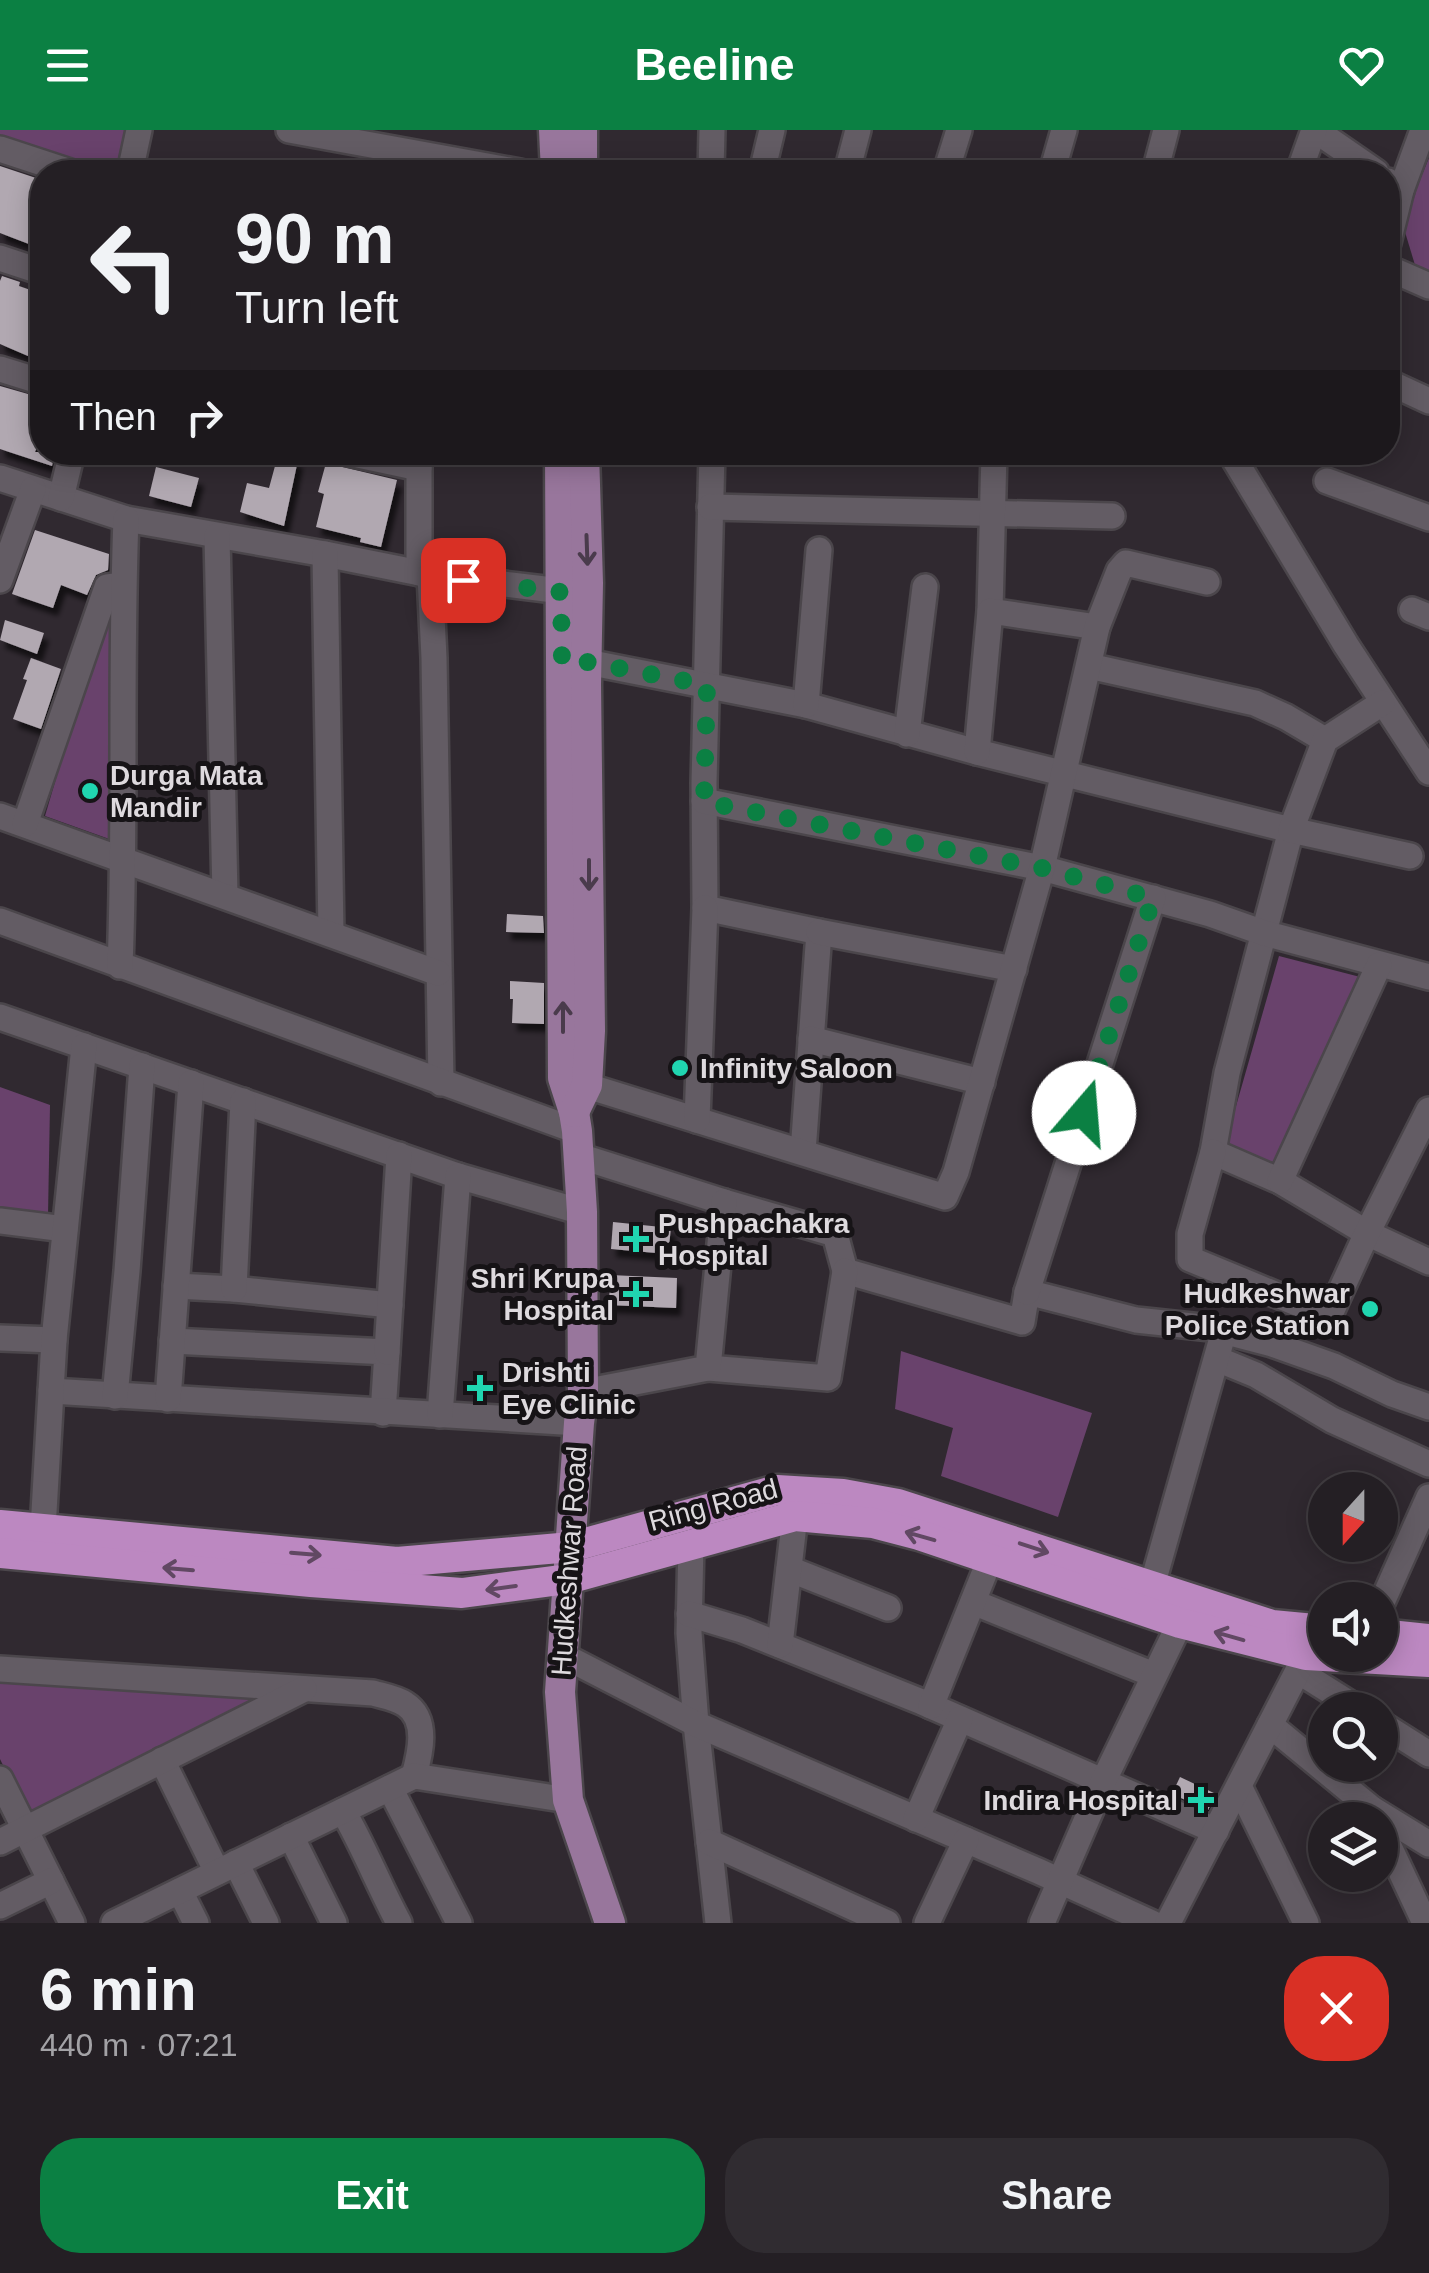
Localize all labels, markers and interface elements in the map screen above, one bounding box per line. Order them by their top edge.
icon: menu [40,38,95,93]
icon: heart [1334,38,1389,93]
text: Beeline [634,39,795,90]
icon: left [70,200,200,330]
text: 90 m [235,200,395,278]
text: Turn left [235,282,398,333]
icon: right [177,390,232,445]
text: Then [70,396,157,438]
one-way arrow [577,533,596,565]
pin [421,538,506,623]
icon: arrive [436,553,491,608]
place label: Durga Mata Mandir [110,760,263,823]
marker: Durga Mata Mandir [79,780,101,802]
one-way arrow [580,858,598,890]
one-way arrow [553,1001,572,1033]
place label: Infinity Saloon [700,1053,893,1084]
marker: Infinity Saloon [669,1057,691,1079]
position arrow [1032,1061,1136,1165]
place label: Pushpachakra Hospital [658,1208,850,1271]
marker: Pushpachakra Hospital [623,1226,649,1252]
place label: Shri Krupa Hospital [471,1263,614,1326]
place label: Hudkeshwar Police Station [1165,1278,1350,1341]
marker: Shri Krupa Hospital [623,1281,649,1307]
marker: Hudkeshwar Police Station [1359,1298,1381,1320]
place label: Drishti Eye Clinic [502,1357,636,1420]
marker: Drishti Eye Clinic [467,1375,493,1401]
street label: Hudkeshwar Road [546,1445,592,1677]
north arrow [1308,1472,1398,1562]
map controls [1308,1472,1398,1892]
street label: Ring Road [645,1473,781,1537]
one-way arrow [905,1526,936,1544]
one-way arrow [1018,1540,1050,1558]
one-way arrow [290,1544,322,1563]
one-way arrow [162,1560,194,1579]
one-way arrow [486,1579,518,1598]
button: sound [1308,1582,1398,1672]
one-way arrow [1214,1626,1245,1645]
button: search [1308,1692,1398,1782]
place label: Indira Hospital [984,1785,1178,1816]
marker: Indira Hospital [1188,1787,1214,1813]
button: layers [1308,1802,1398,1892]
text: 6 min [40,1956,197,2023]
button: close [1284,1956,1389,2061]
text: 440 m · 07:21 [40,2027,237,2063]
button: Exit [40,2138,705,2253]
button: Share [725,2138,1389,2253]

